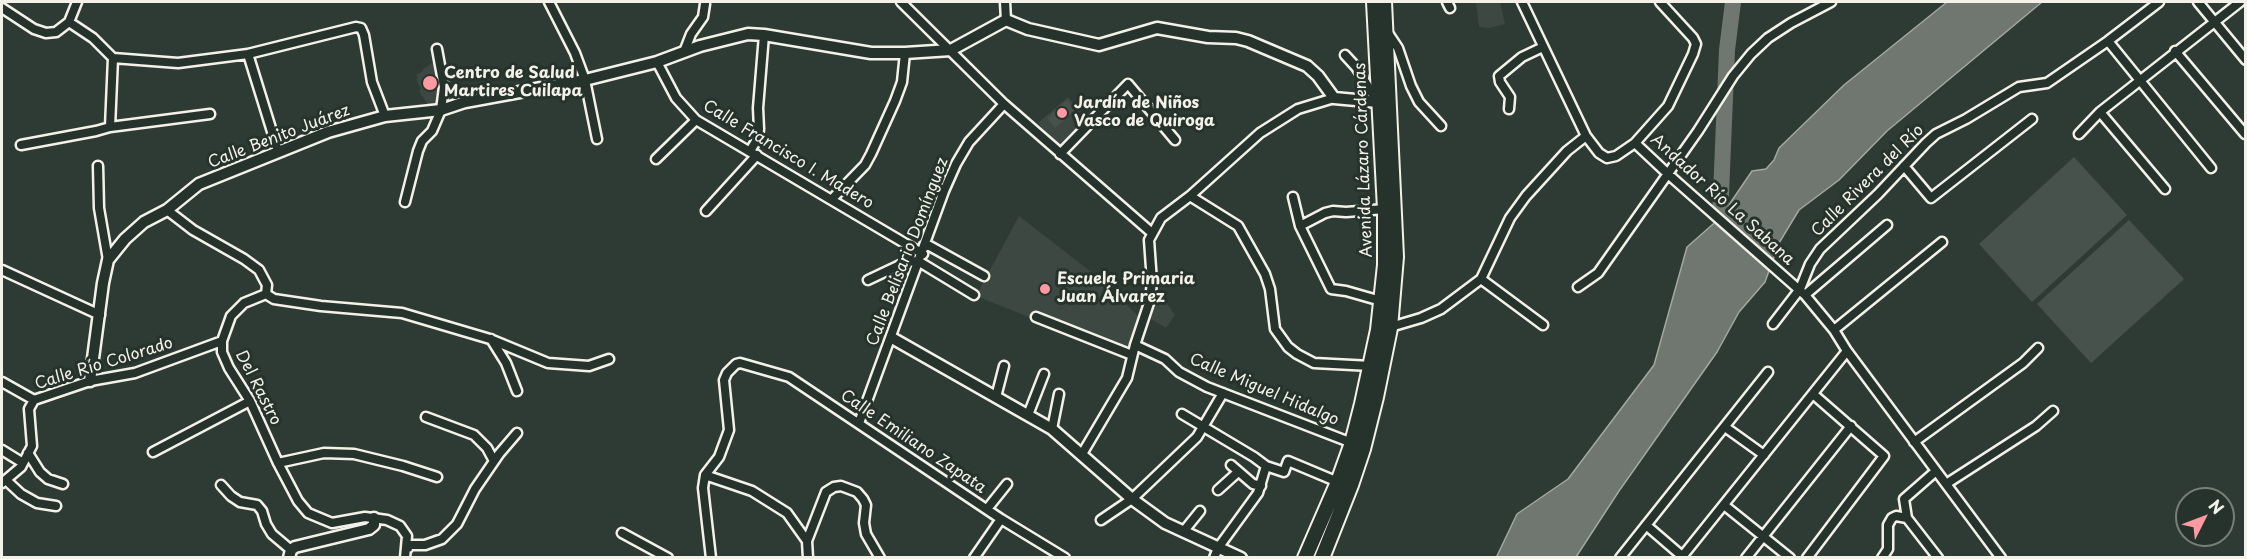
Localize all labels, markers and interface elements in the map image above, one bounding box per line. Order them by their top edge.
street label: Avenida Lázaro Cárdenas [1351,62,1377,258]
place label: Centro de Salud Martires Cuilapa [444,64,583,102]
marker: Centro de Salud Martires Cuilapa [421,74,439,92]
place label: Jardín de Niños Vasco de Quiroga [1074,94,1215,132]
street label: Calle Francisco I. Madero [699,96,877,214]
street label: Calle Benito Juárez [206,101,352,173]
marker: Jardín de Niños Vasco de Quiroga [1055,106,1069,120]
street label: Calle Rivera del Río [1808,121,1928,241]
street label: Andador Río La Sabana [1646,130,1798,270]
street label: Calle Belisario Domínguez [863,155,953,349]
place label: Escuela Primaria Juan Álvarez [1057,270,1195,308]
marker: Escuela Primaria Juan Álvarez [1038,282,1052,296]
street label: Calle Río Colorado [33,334,175,394]
street label: Del Rastro [231,347,285,429]
street label: Calle Miguel Hidalgo [1186,350,1342,430]
street label: Calle Emiliano Zapata [837,386,989,498]
north arrow [2175,487,2235,547]
text: N [2204,494,2230,519]

